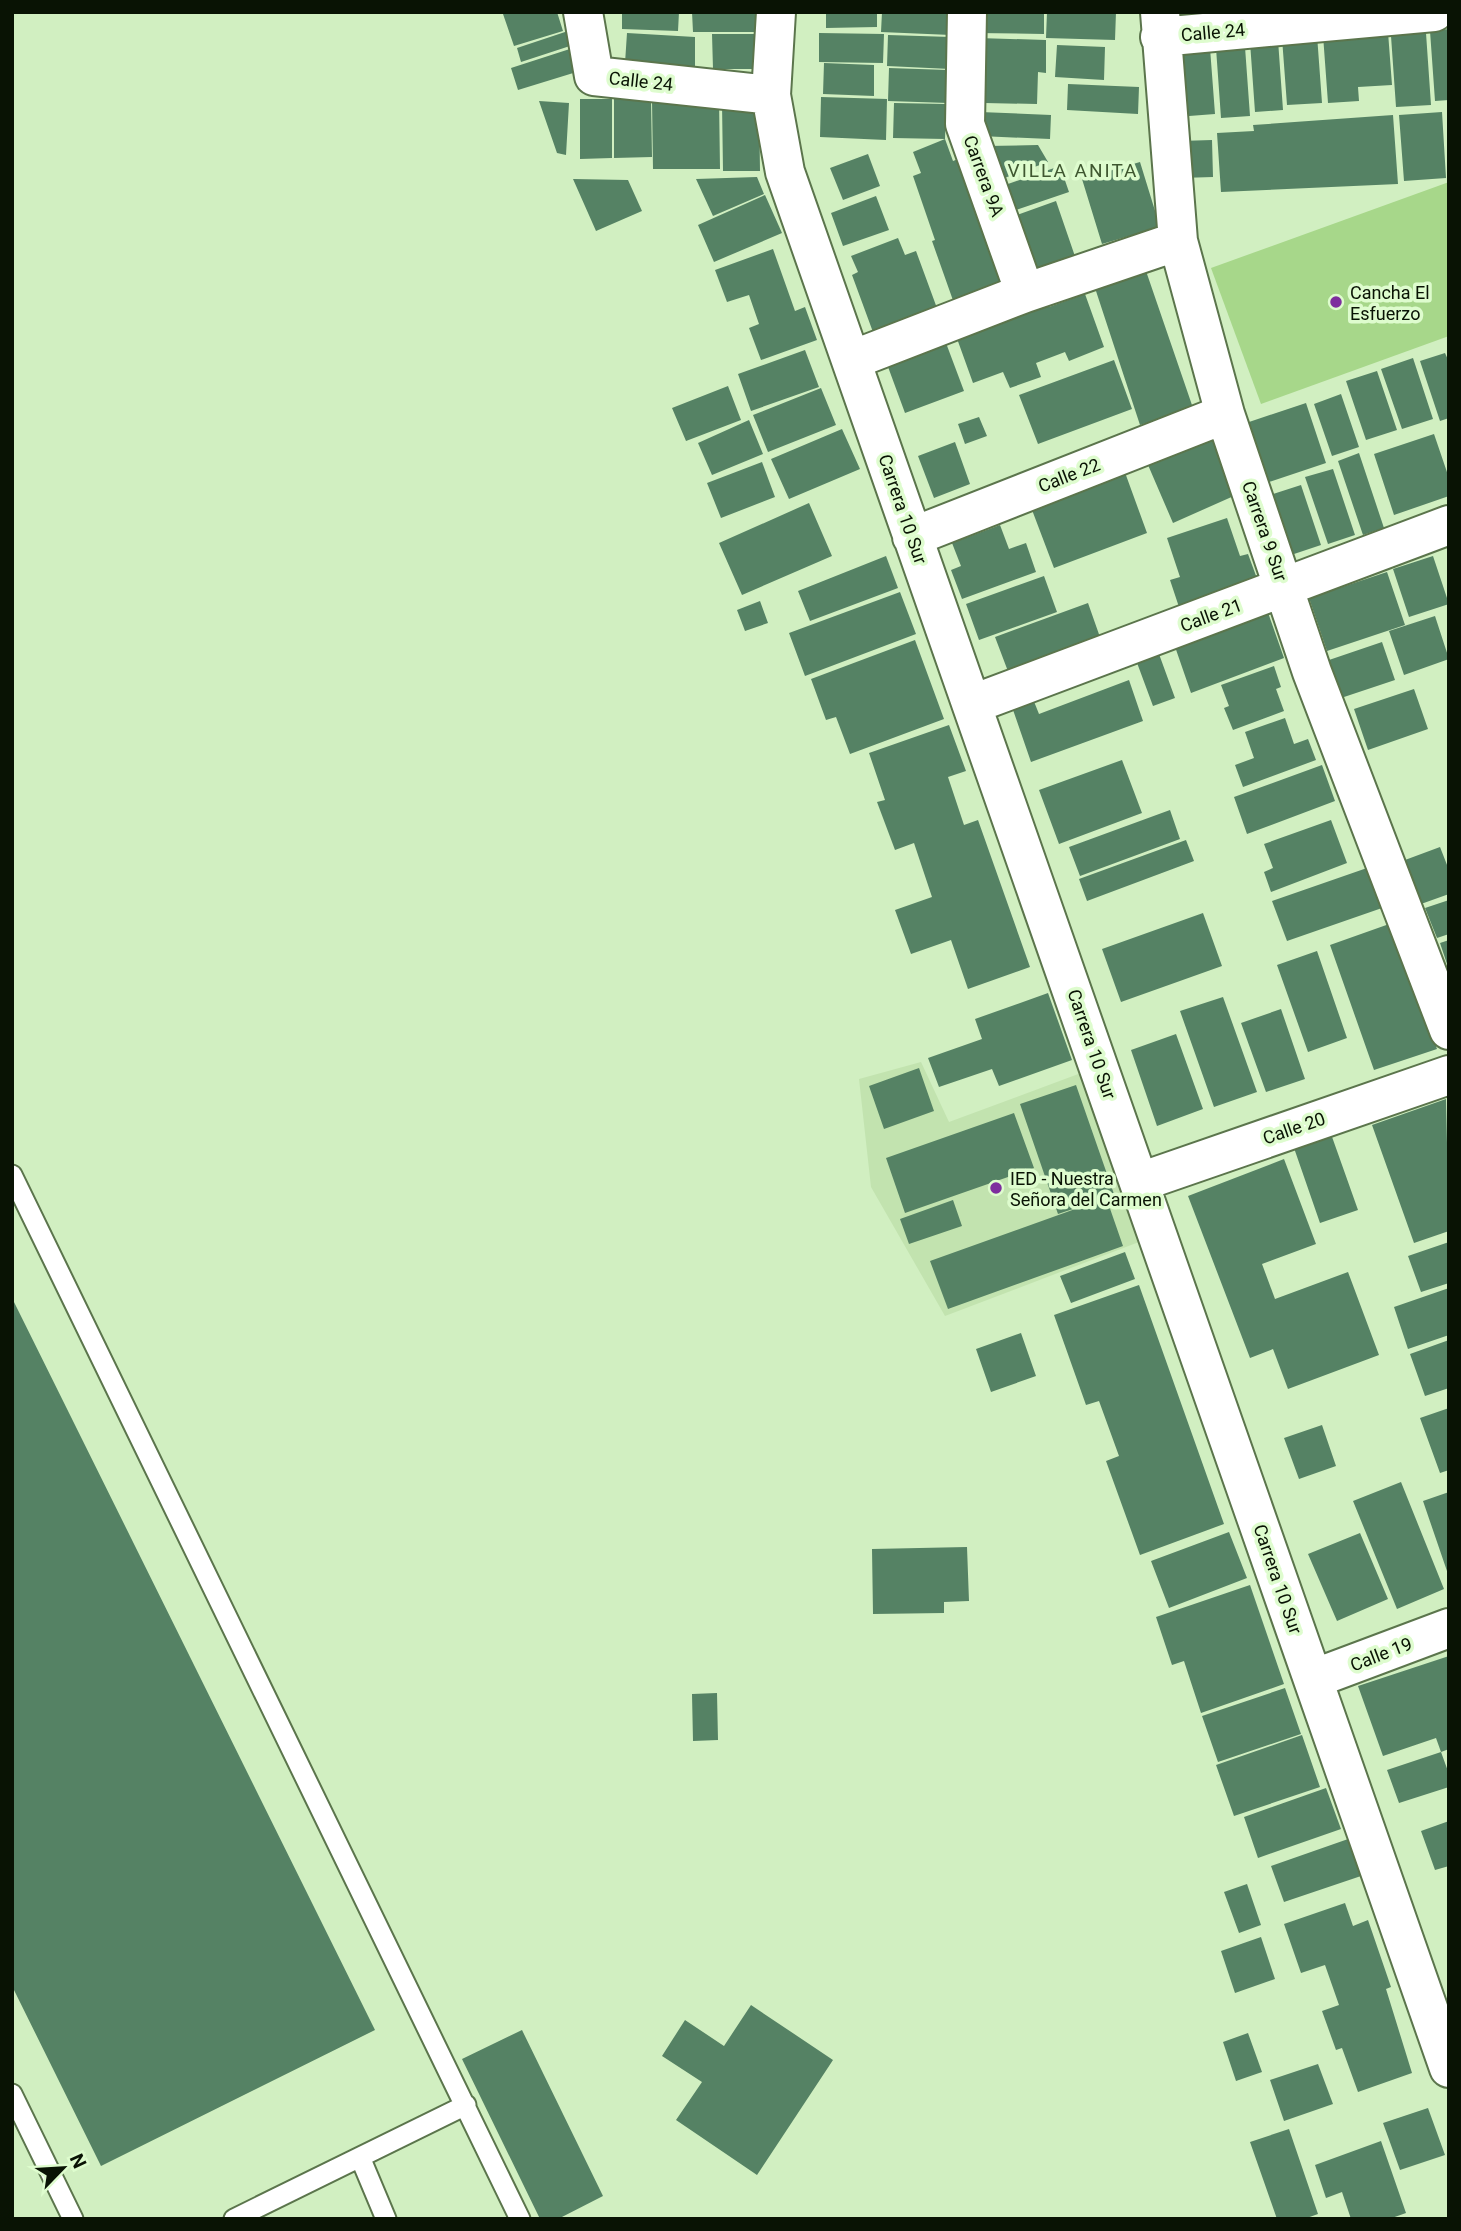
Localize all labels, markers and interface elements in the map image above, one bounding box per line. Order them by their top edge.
street label: Calle 24 [1180,19,1246,45]
street label: Calle 24 [608,67,674,95]
street label: Carrera 9A [960,132,1008,220]
district label: VILLA ANITA [1008,159,1138,182]
place label: Cancha El Esfuerzo [1350,282,1430,324]
marker: Cancha El Esfuerzo [1328,294,1344,310]
street label: Carrera 10 Sur [874,451,932,567]
street label: Calle 22 [1035,454,1103,496]
street label: Carrera 9 Sur [1238,478,1292,584]
street label: Calle 21 [1177,594,1245,636]
street label: Carrera 10 Sur [1063,986,1121,1102]
street label: Calle 20 [1260,1108,1328,1148]
place label: IED - Nuestra Señora del Carmen [1010,1168,1162,1210]
marker: IED - Nuestra Señora del Carmen [988,1180,1004,1196]
street label: Carrera 10 Sur [1249,1521,1307,1637]
street label: Calle 19 [1347,1633,1415,1675]
north arrow [28,2133,98,2203]
text: N [65,2150,91,2172]

